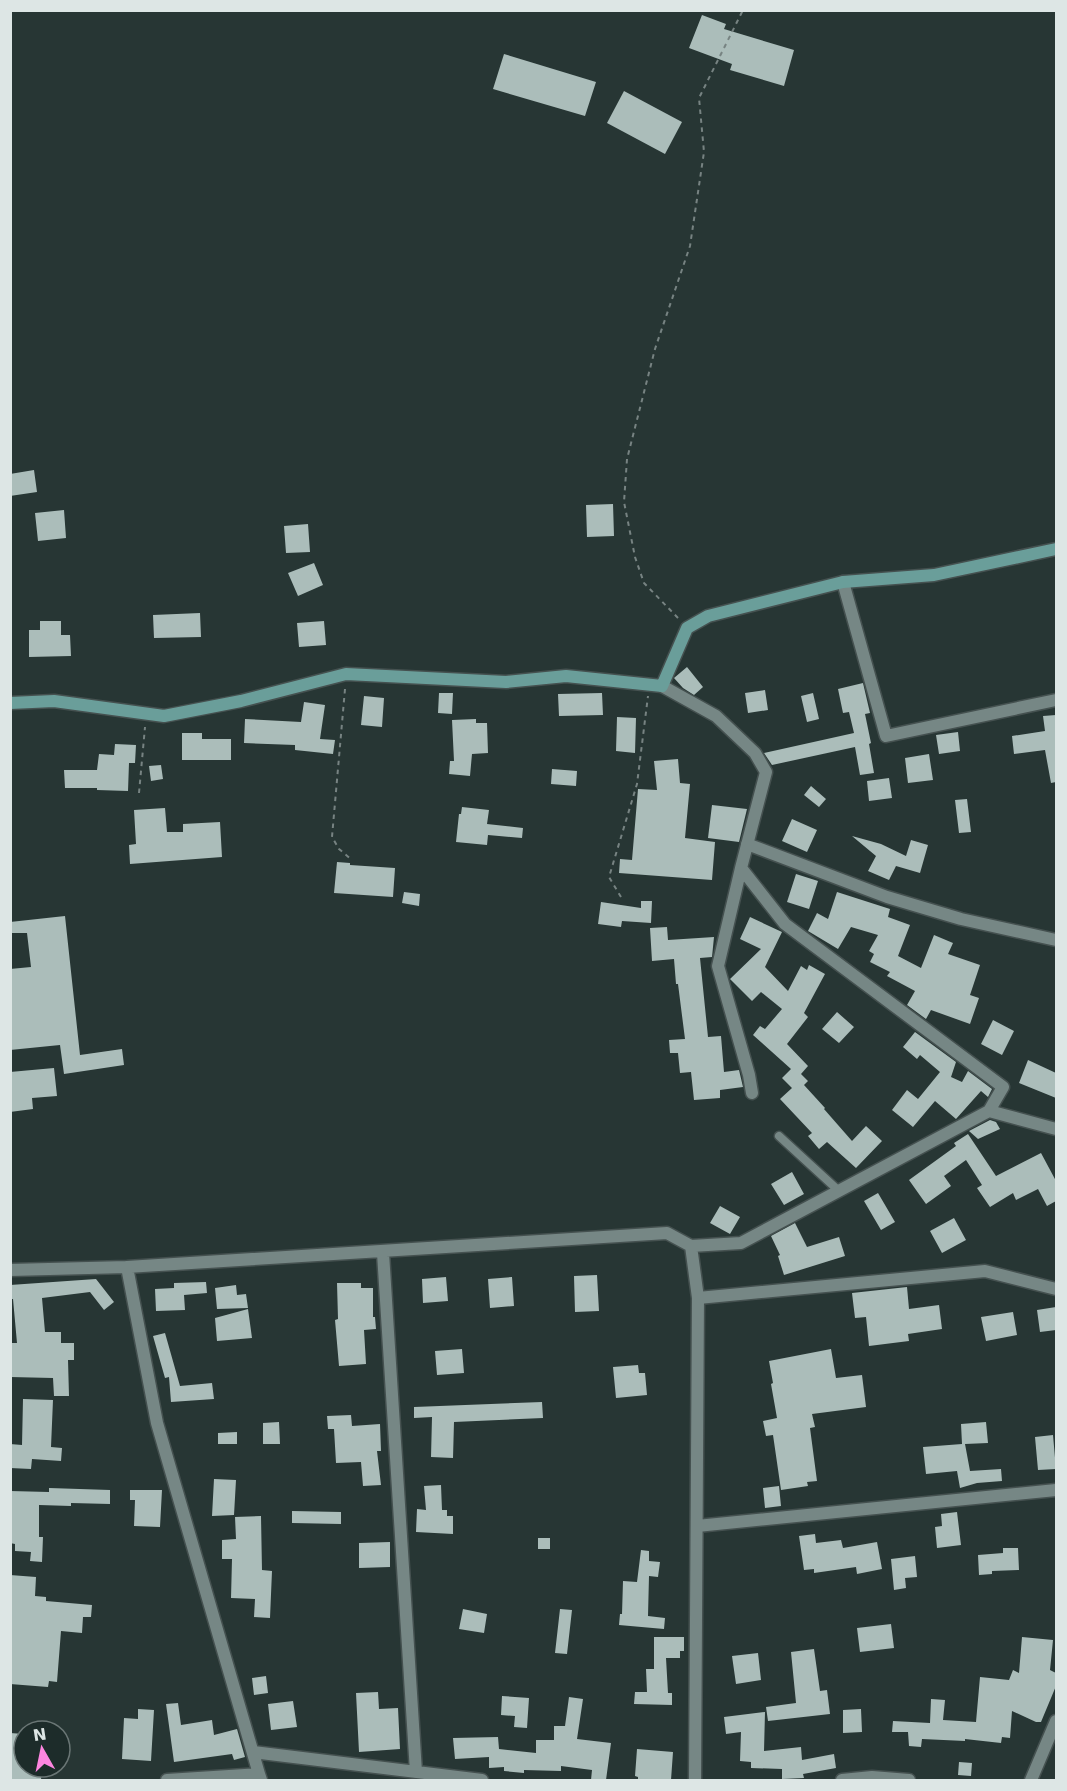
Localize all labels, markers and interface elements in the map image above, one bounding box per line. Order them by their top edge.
north arrow [12,1719,72,1779]
text: N [32,1724,48,1745]

